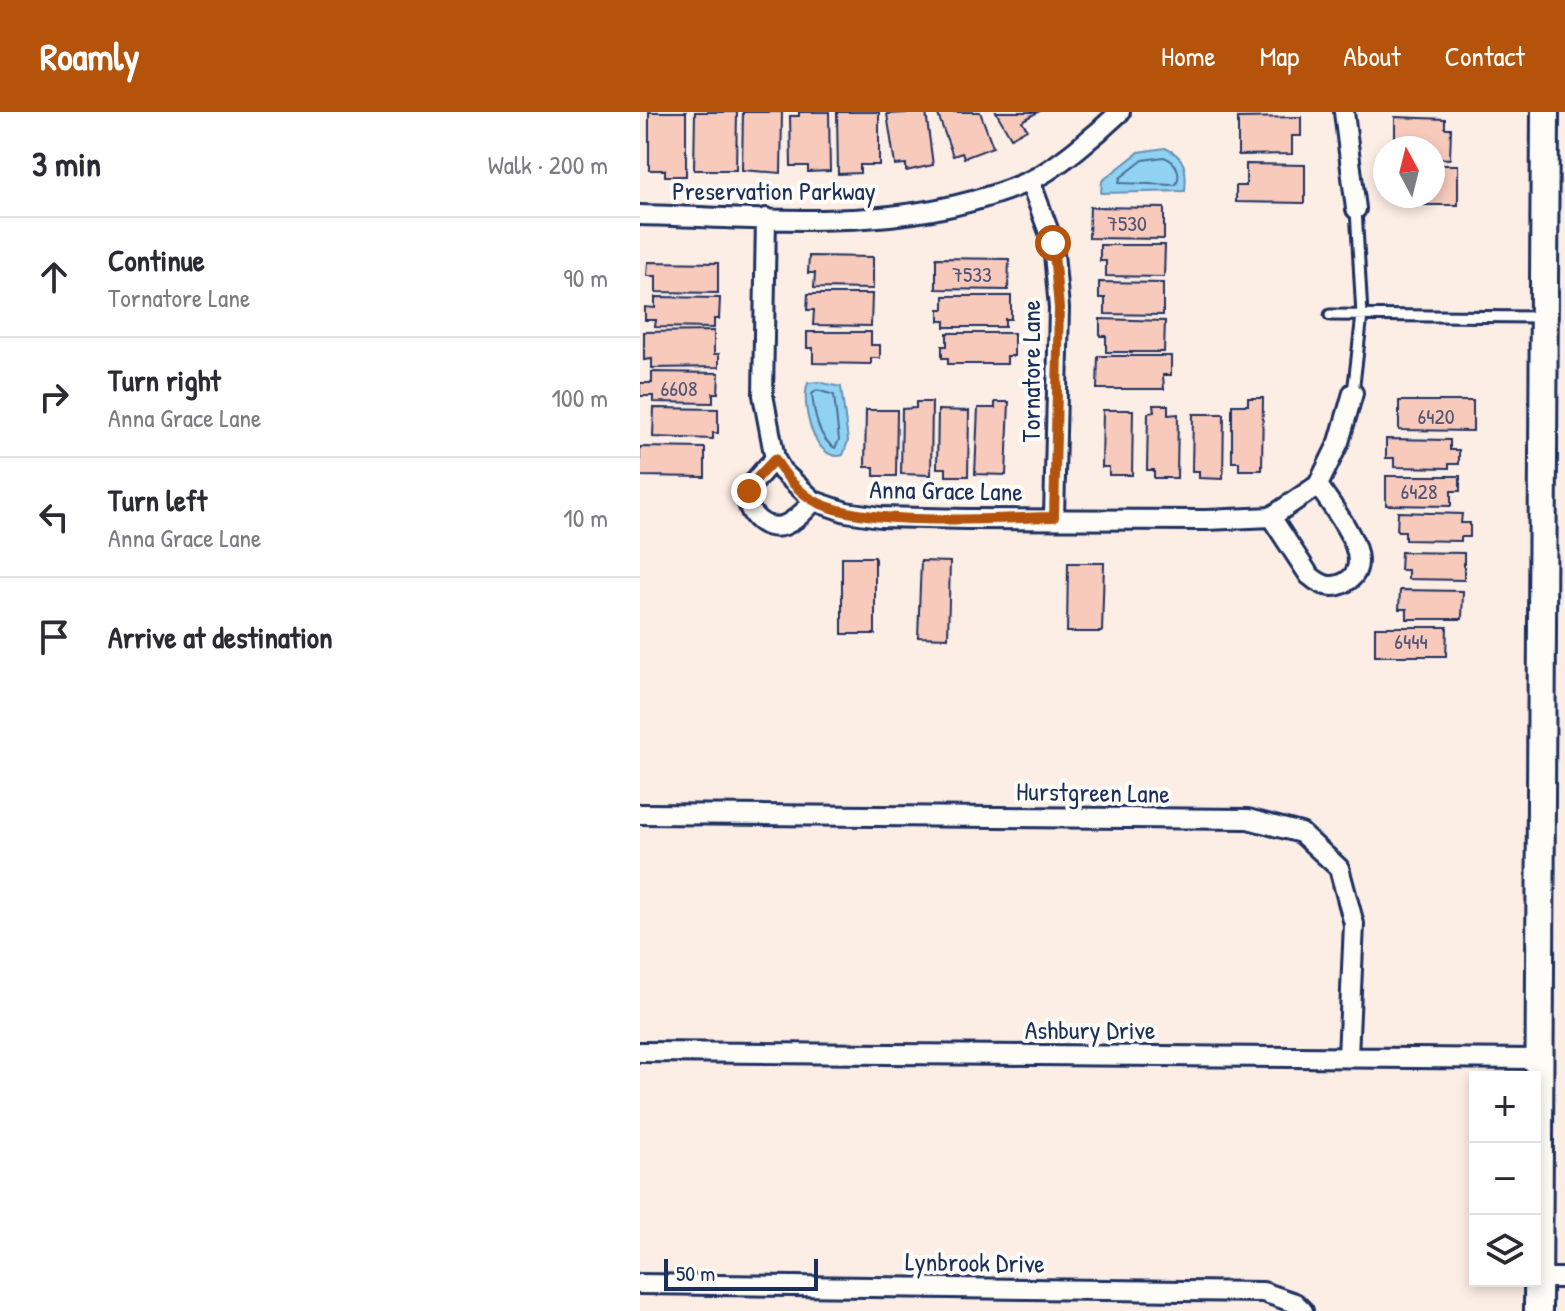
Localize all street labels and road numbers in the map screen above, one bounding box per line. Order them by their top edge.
street label: Preservation Parkway [672,173,876,208]
street label: Tornatore Lane [1013,300,1048,442]
street label: Anna Grace Lane [869,471,1023,509]
street label: Hurstgreen Lane [1016,773,1170,811]
street label: Ashbury Drive [1025,1012,1155,1047]
street label: Lynbrook Drive [905,1243,1045,1281]

